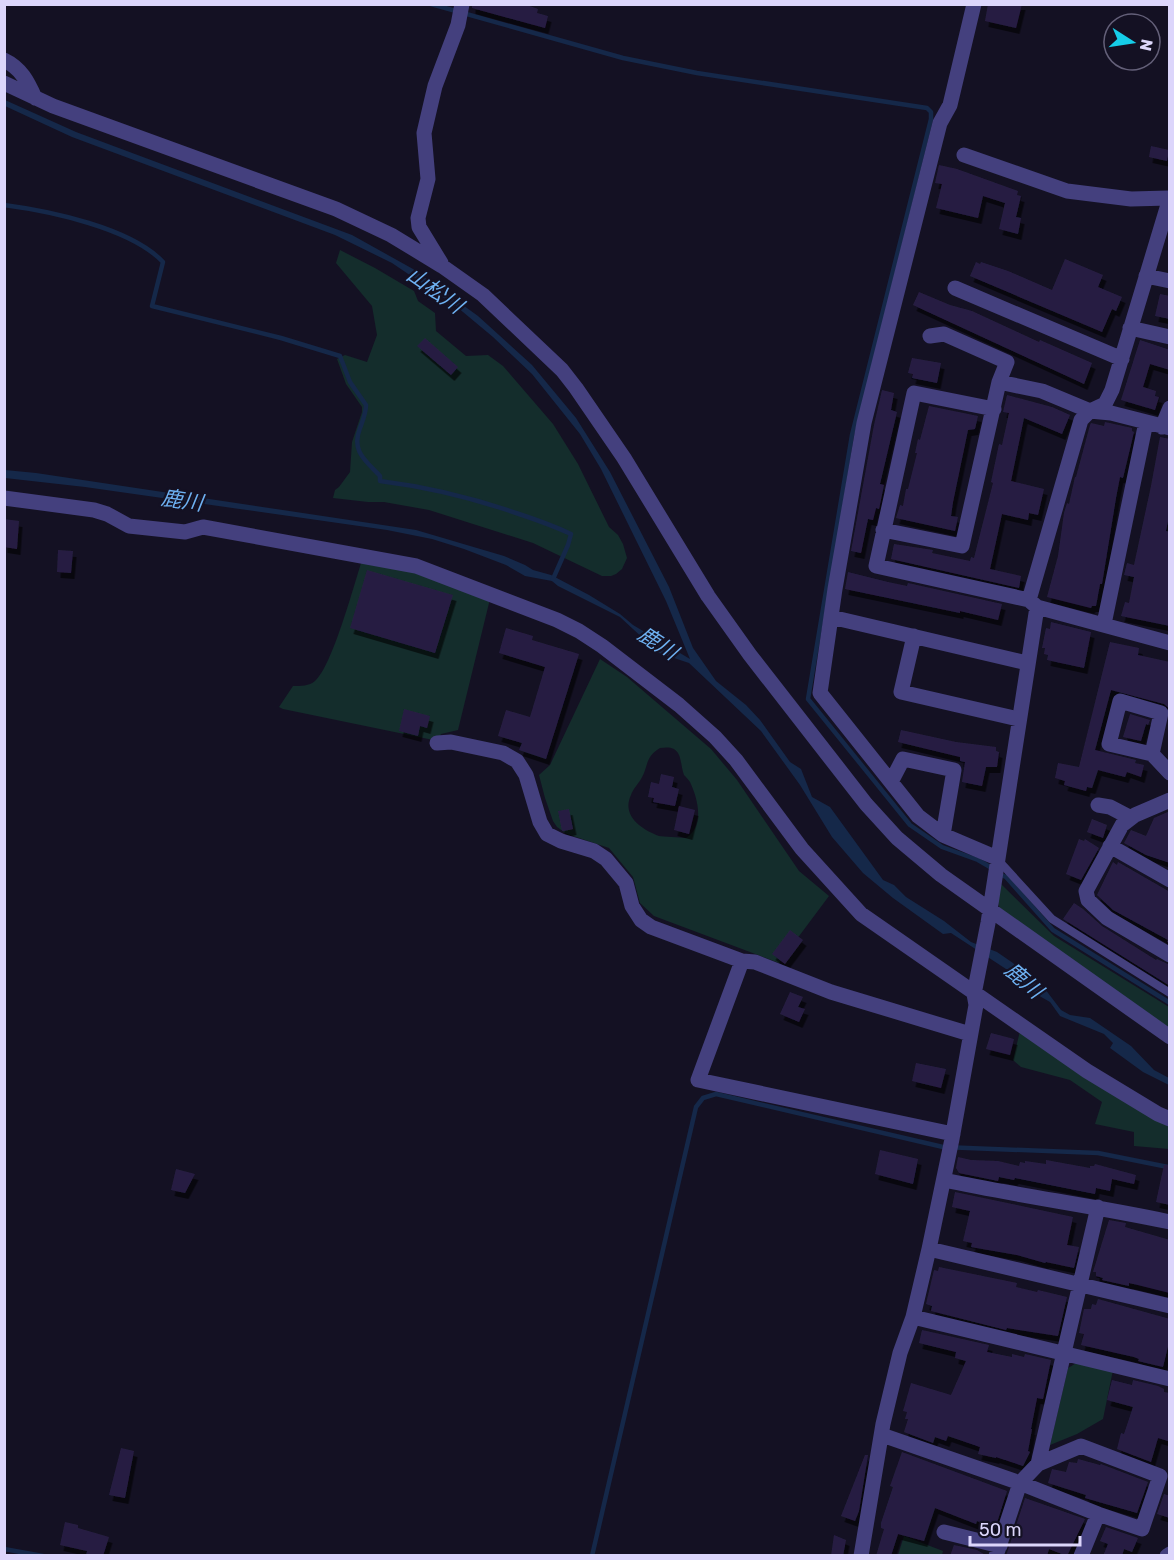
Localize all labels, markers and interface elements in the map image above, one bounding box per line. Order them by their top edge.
north arrow [1102,12,1162,72]
text: N [1136,37,1157,53]
water label: 山松川 [402,262,470,319]
water label: 鹿川 [159,485,207,516]
water label: 鹿川 [634,621,684,666]
water label: 鹿川 [1000,957,1050,1005]
scale bar [970,1509,1080,1547]
text: 50 m [979,1519,1022,1541]

